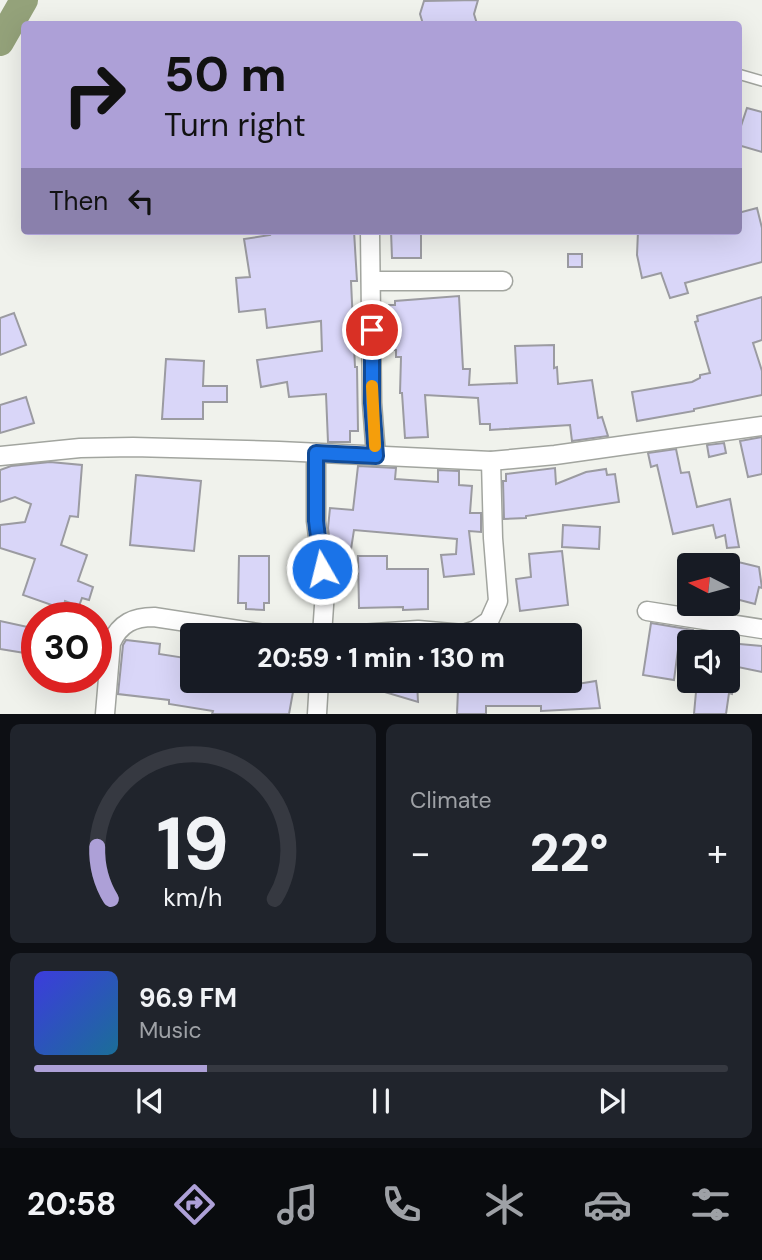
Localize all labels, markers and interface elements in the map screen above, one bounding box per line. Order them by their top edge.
text: 50 m [164,42,287,106]
icon: right [49,49,140,140]
text: Turn right [164,104,306,146]
icon: left [122,182,160,220]
text: Then [49,184,108,218]
pin [342,300,402,360]
icon: arrive [353,311,391,349]
position arrow [285,532,359,606]
north arrow [677,553,740,616]
map controls [677,553,740,693]
speed limit sign: 30 [21,602,112,693]
button: sound [677,630,740,693]
text: 20:59 · 1 min · 130 m [257,641,505,675]
text: Climate [410,785,492,815]
text: 19 [157,798,229,893]
text: 22° [529,819,609,887]
text: − [410,828,431,878]
text: + [707,828,728,878]
text: km/h [163,881,223,914]
text: 96.9 FM [139,981,237,1015]
text: Music [139,1015,202,1045]
icon: previous [131,1082,169,1120]
icon: pause [362,1082,400,1120]
icon: next [593,1082,631,1120]
icon: directions [170,1180,219,1229]
icon: music [273,1180,322,1229]
icon: phone [377,1180,426,1229]
icon: climate [480,1180,529,1229]
icon: car [583,1180,632,1229]
icon: filters [686,1180,735,1229]
text: 20:58 [27,1183,116,1225]

